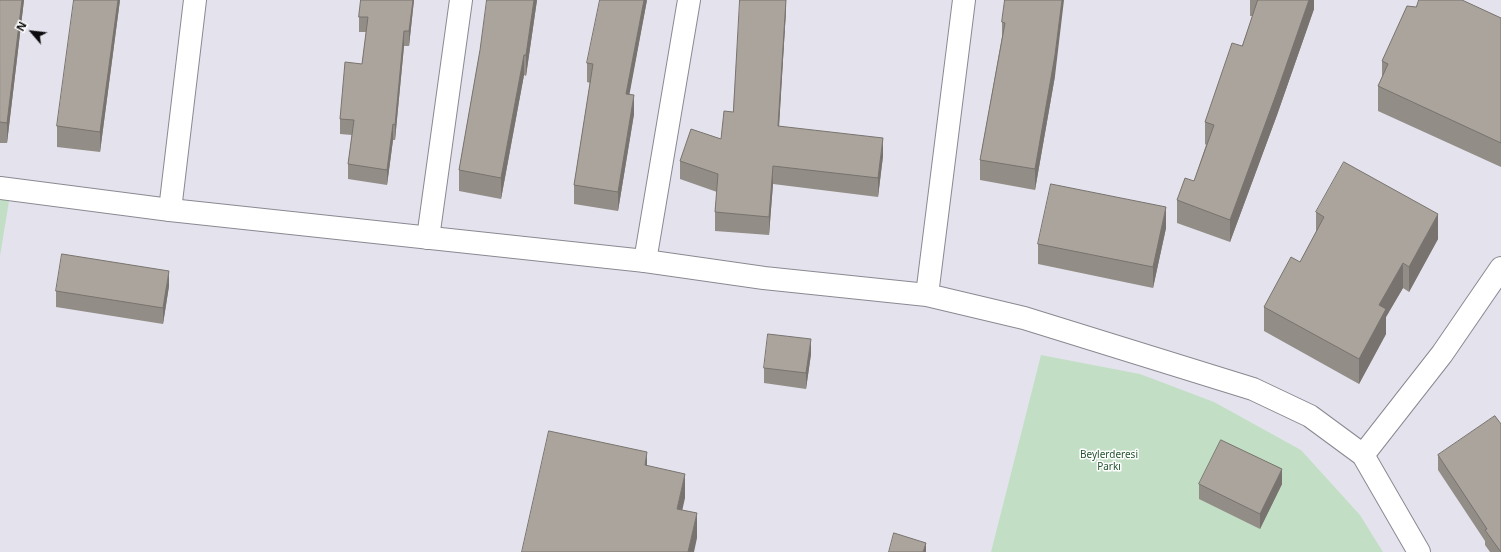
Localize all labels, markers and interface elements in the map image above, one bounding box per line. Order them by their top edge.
north arrow [12,12,52,52]
text: N [12,19,30,34]
park label: Beylerderesi Parkı [1080,449,1138,472]

